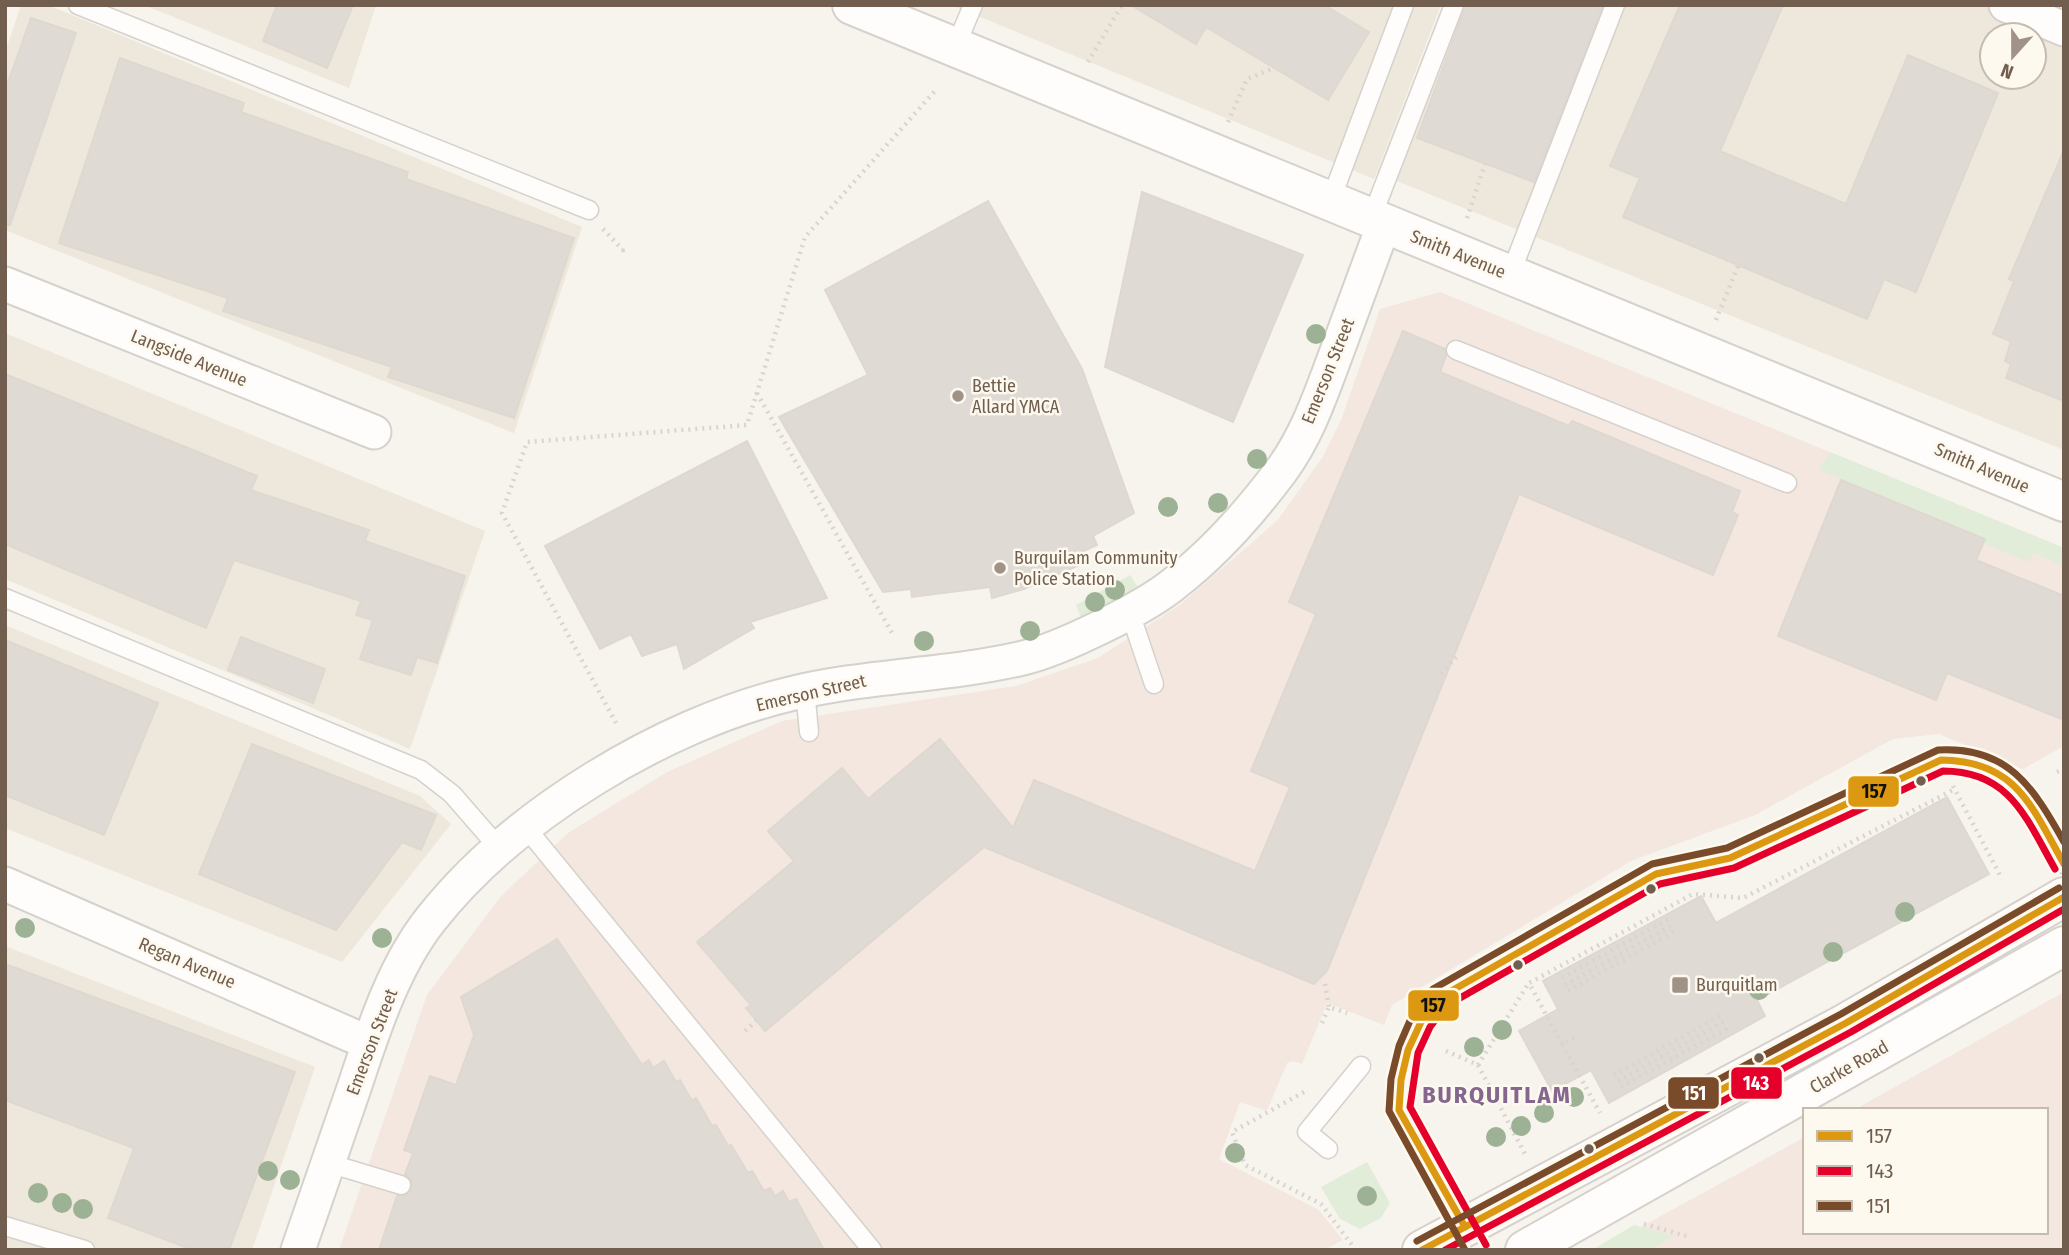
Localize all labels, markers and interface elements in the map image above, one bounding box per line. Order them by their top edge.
north arrow [1978,21,2048,91]
text: N [1998,59,2017,84]
street label: Smith Avenue [1407,225,1509,283]
street label: Emerson Street [1297,315,1359,427]
street label: Langside Avenue [128,325,251,391]
place label: Bettie Allard YMCA [972,375,1060,418]
marker: Bettie Allard YMCA [950,388,966,404]
street label: Smith Avenue [1931,438,2033,498]
place label: Burquilam Community Police Station [1014,547,1177,590]
marker: Burquilam Community Police Station [992,560,1008,576]
street label: Emerson Street [754,670,868,716]
unlabelled marker [1914,774,1928,788]
line badge: 157 [1847,775,1900,808]
text: 157 [1861,780,1887,803]
unlabelled marker [1644,882,1658,896]
street label: Regan Avenue [135,933,239,993]
unlabelled marker [1511,958,1525,972]
place label: Burquitlam [1696,974,1778,996]
marker: Burquitlam [1670,975,1690,995]
street label: Emerson Street [342,986,402,1098]
line badge: 157 [1407,989,1460,1022]
text: 157 [1420,994,1446,1017]
street label: Clarke Road [1806,1036,1892,1098]
unlabelled marker [1752,1051,1766,1065]
line badge: 143 [1730,1066,1783,1100]
text: 143 [1743,1072,1769,1095]
line badge: 151 [1667,1076,1720,1110]
district label: BURQUITLAM [1422,1081,1572,1109]
text: 151 [1682,1082,1706,1105]
legend [1803,1108,2048,1234]
text: 157 [1866,1123,1892,1149]
unlabelled marker [1582,1142,1596,1156]
text: 143 [1866,1158,1894,1184]
text: 151 [1866,1193,1891,1219]

